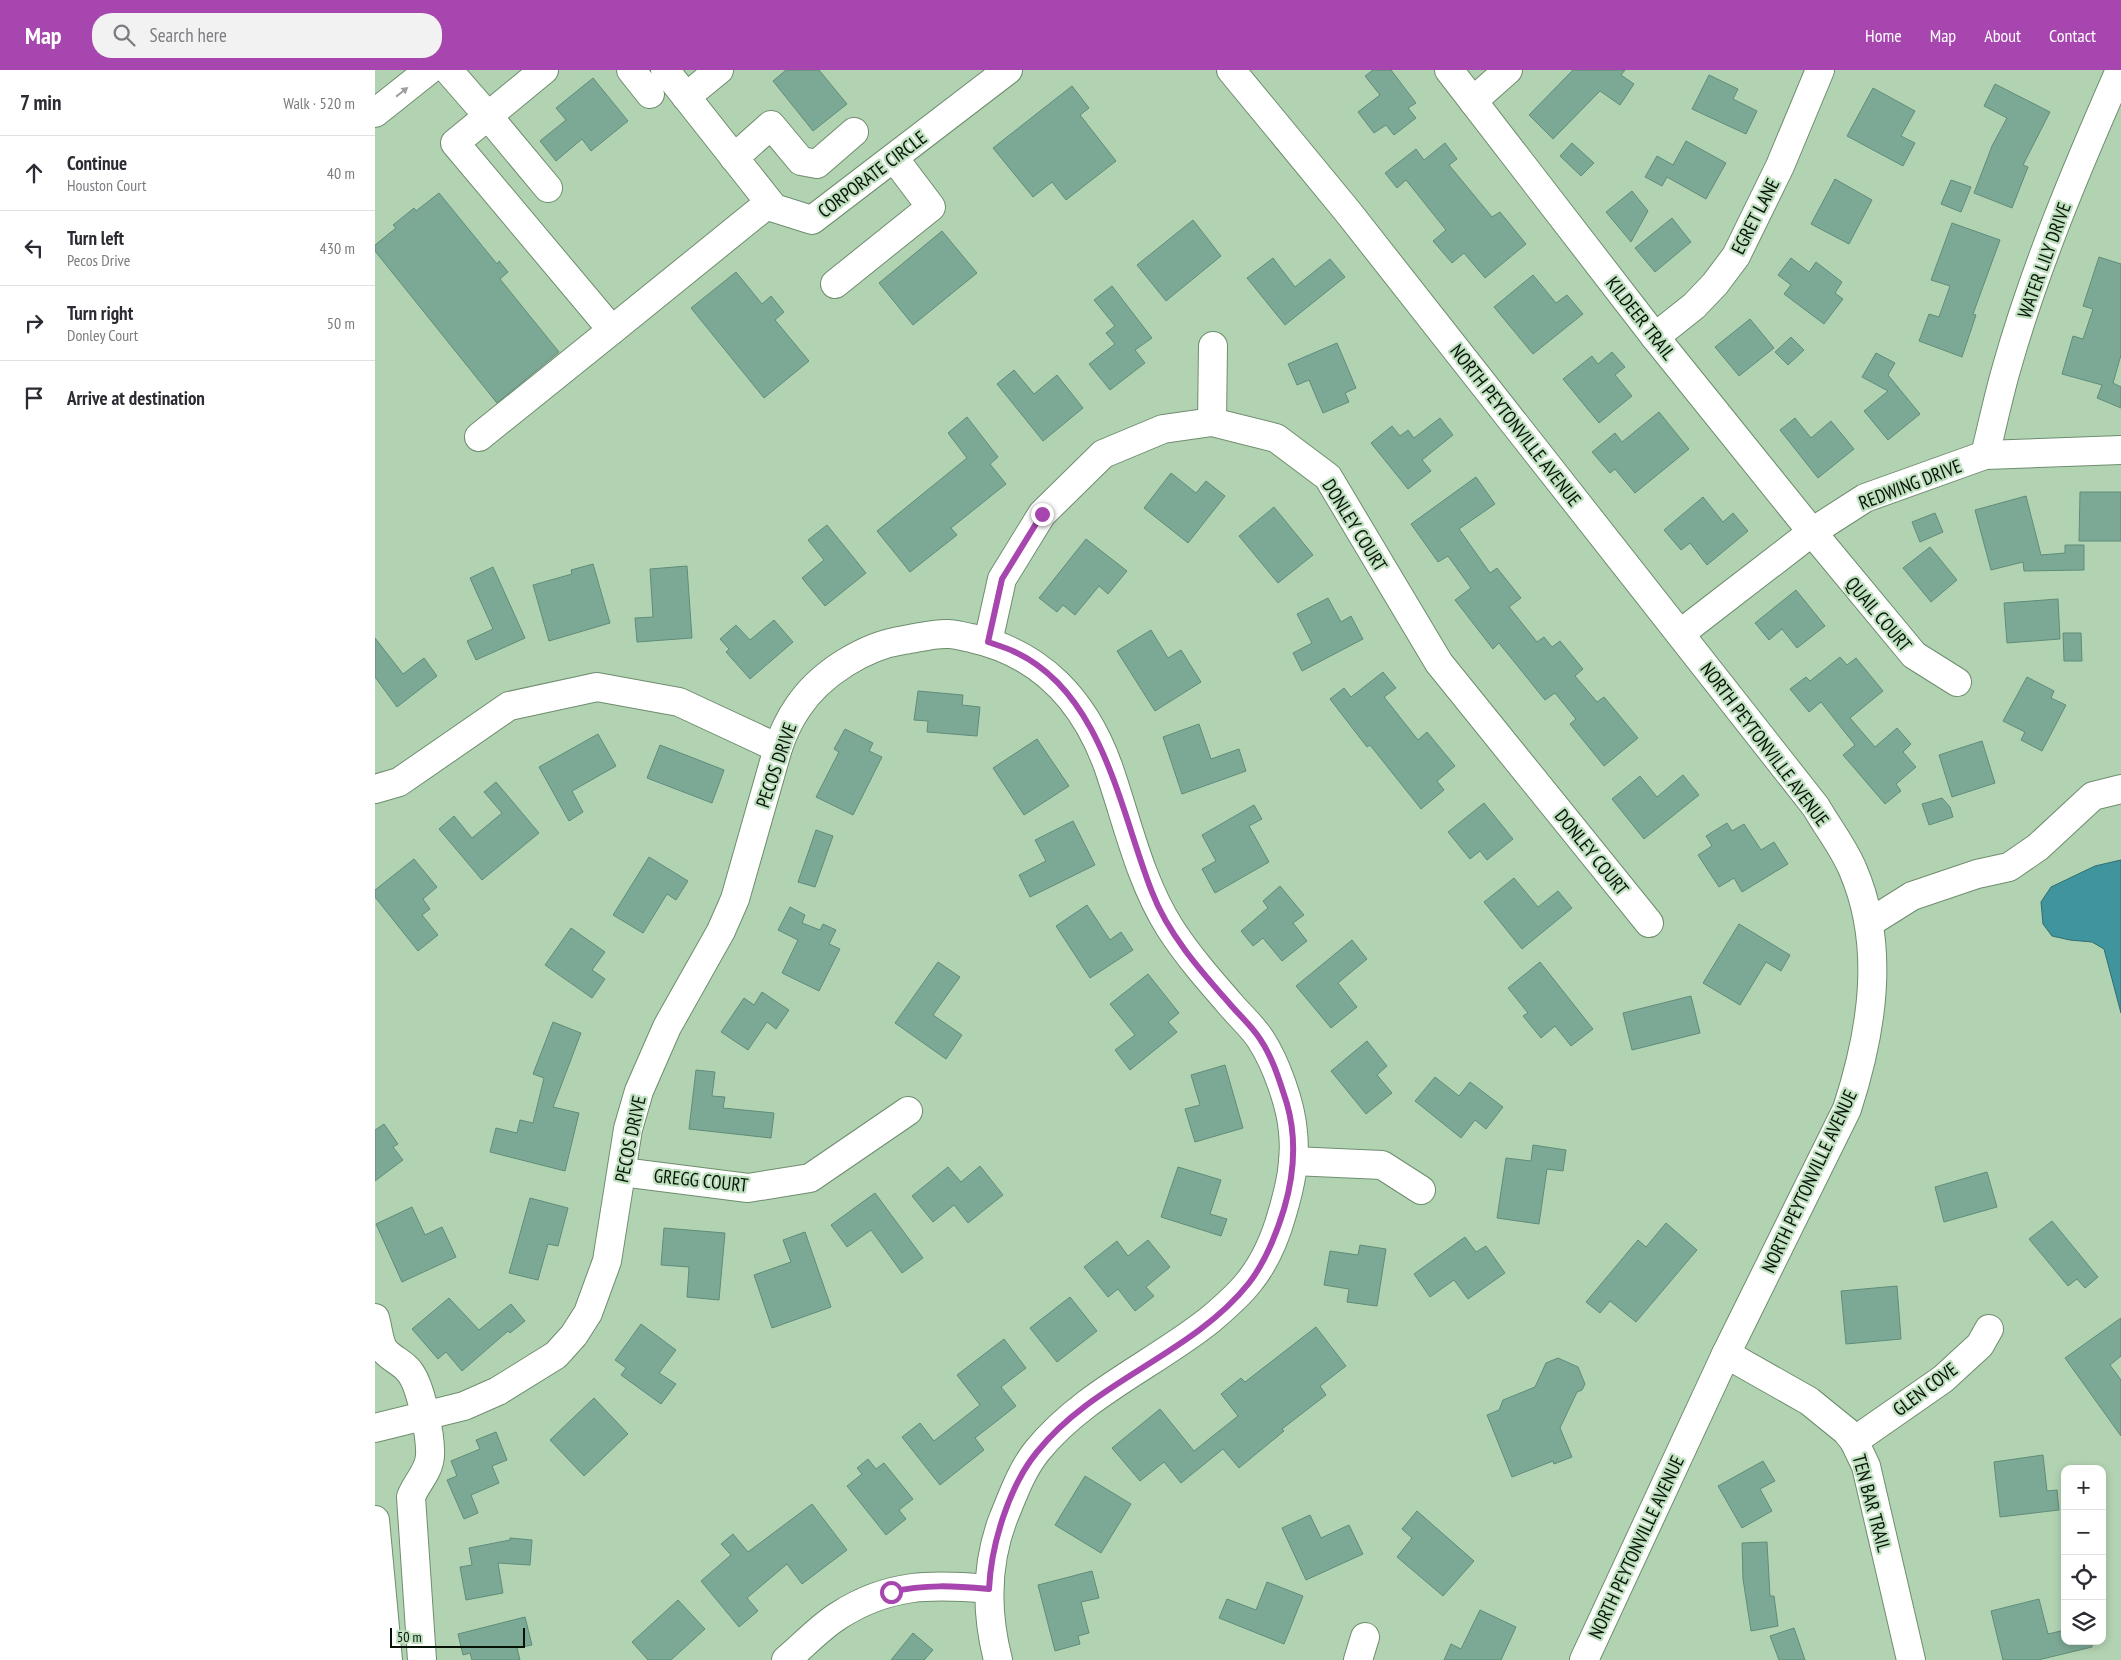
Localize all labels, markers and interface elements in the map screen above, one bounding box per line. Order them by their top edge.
search box [92,13,442,58]
text: Map [25,20,62,51]
icon: search [110,21,138,49]
text: Search here [150,23,227,47]
text: Home [1865,24,1902,47]
text: Map [1930,24,1956,47]
text: About [1984,24,2021,47]
text: Contact [2049,24,2096,47]
one-way arrow [395,86,408,97]
text: 7 min [20,89,62,116]
text: Walk · 520 m [283,93,355,113]
street label: CORPORATE CIRCLE [813,125,931,223]
text: Continue [67,151,127,175]
icon: ahead [20,159,48,187]
text: 40 m [327,163,355,183]
street label: EGRET LANE [1726,174,1784,258]
text: Houston Court [67,175,146,195]
street label: WATER LILY DRIVE [2012,199,2076,321]
text: Turn left [67,226,124,250]
icon: left [20,234,48,262]
text: 430 m [320,238,355,258]
text: Pecos Drive [67,250,130,270]
street label: KILDEER TRAIL [1601,272,1681,365]
text: Turn right [67,301,133,325]
icon: right [20,309,48,337]
text: 50 m [327,313,355,333]
text: Donley Court [67,325,138,345]
street label: NORTH PEYTONVILLE AVENUE [1445,339,1587,511]
icon: arrive [20,384,48,412]
text: Arrive at destination [67,386,205,410]
street label: REDWING DRIVE [1855,453,1965,515]
street label: DONLEY COURT [1317,474,1393,576]
route end [1031,503,1054,526]
street label: QUAIL COURT [1841,572,1918,657]
street label: NORTH PEYTONVILLE AVENUE [1695,657,1835,831]
street label: PECOS DRIVE [750,719,802,811]
street label: DONLEY COURT [1550,804,1634,900]
street label: NORTH PEYTONVILLE AVENUE [1756,1086,1862,1276]
street label: PECOS DRIVE [609,1093,651,1185]
street label: GREGG COURT [653,1163,750,1197]
street label: GLEN COVE [1888,1357,1962,1421]
street label: NORTH PEYTONVILLE AVENUE [1583,1452,1689,1642]
street label: TEN BAR TRAIL [1847,1452,1897,1554]
map controls [2061,1465,2106,1645]
button: + [2061,1465,2106,1510]
button: − [2061,1510,2106,1555]
button: locate [2061,1555,2106,1600]
route start [880,1581,903,1604]
button: layers [2061,1600,2106,1645]
scale bar [390,1625,525,1648]
text: 50 m [397,1628,422,1646]

